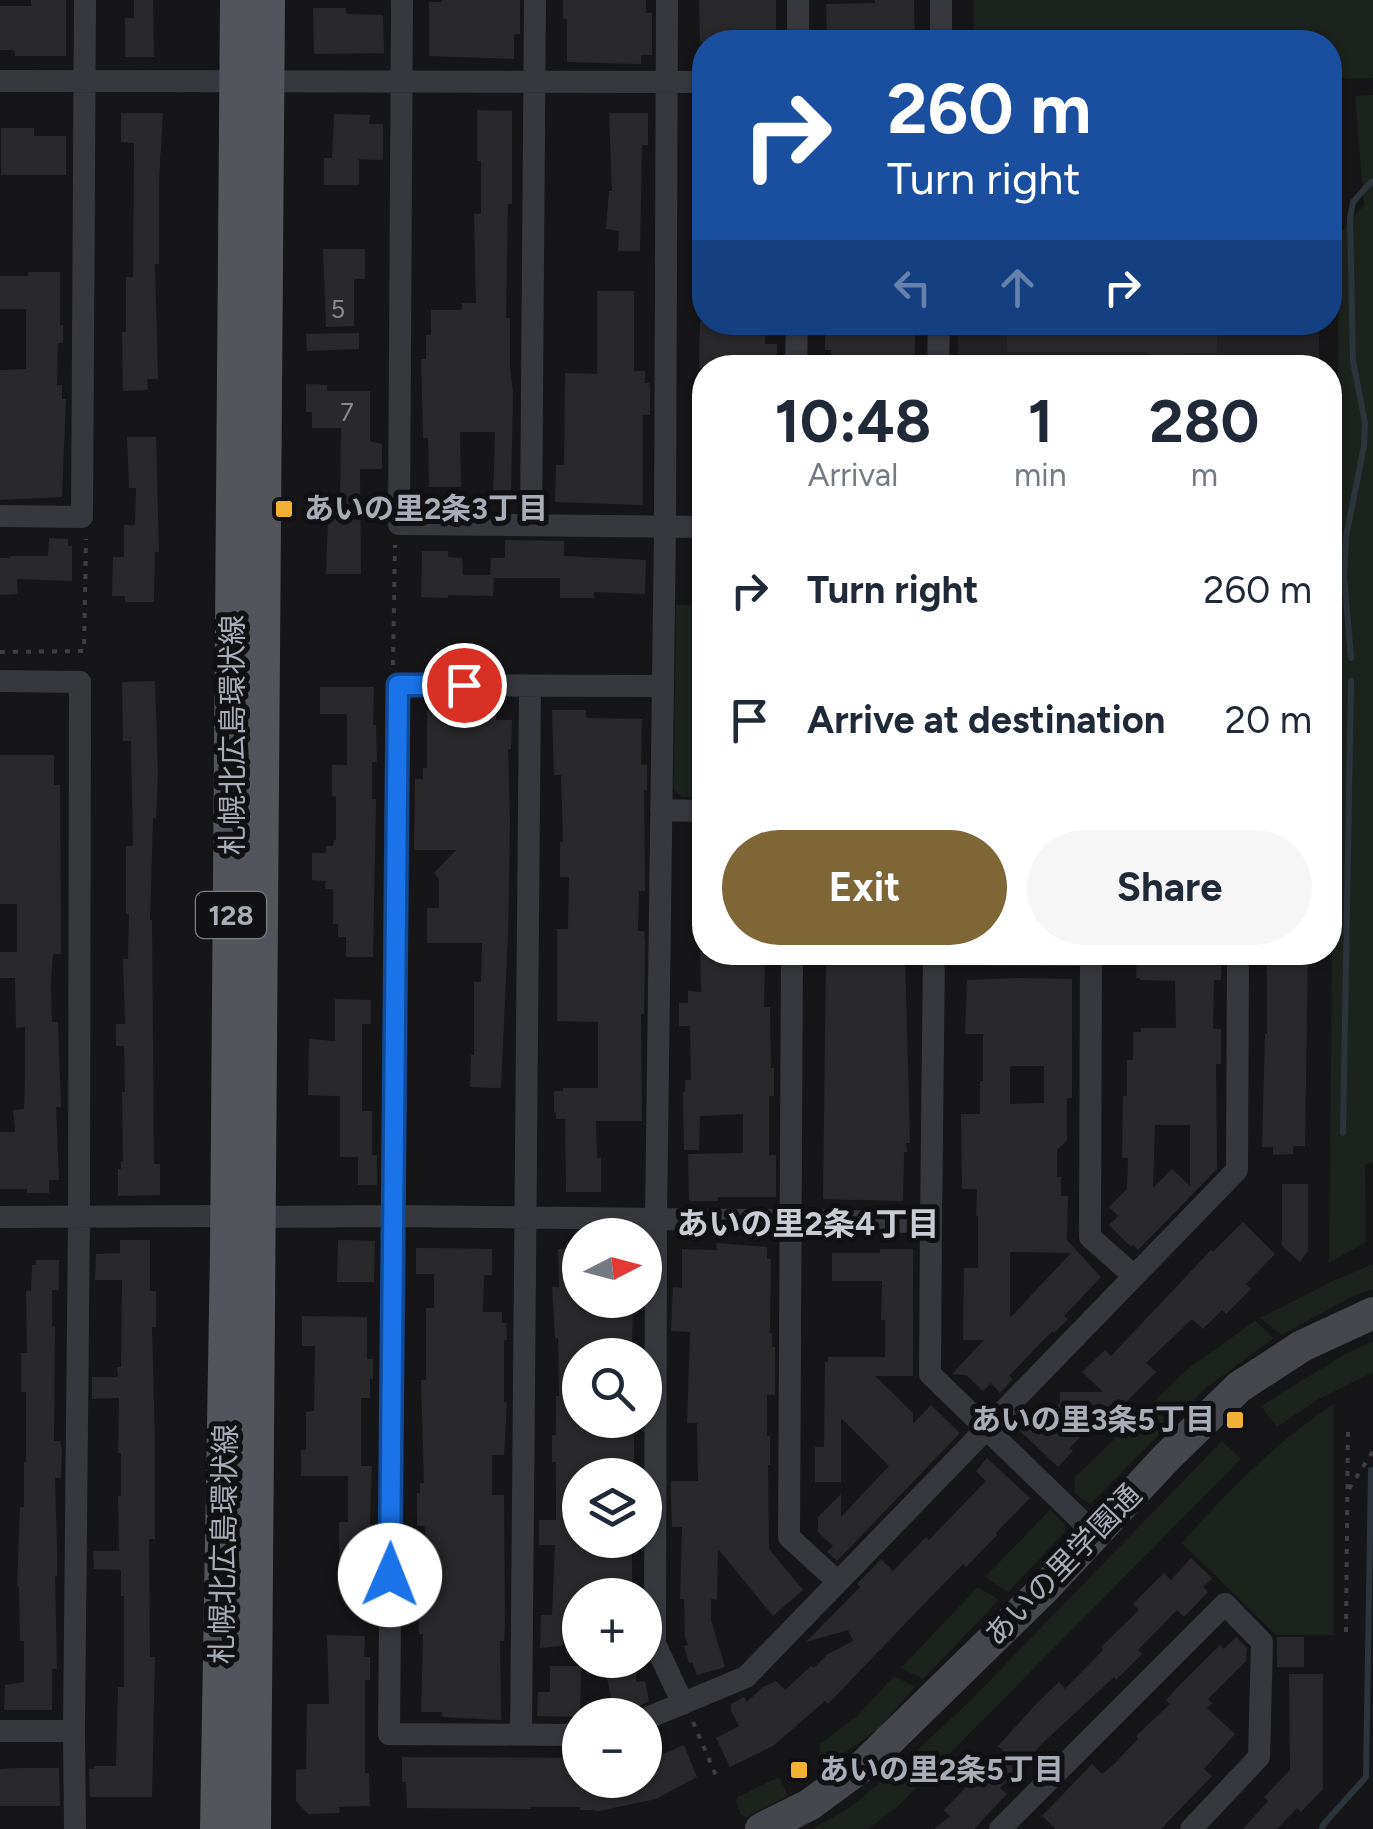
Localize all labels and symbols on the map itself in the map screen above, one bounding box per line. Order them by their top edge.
house number: 5 [331,294,345,324]
house number: 7 [340,397,354,427]
place label: あいの里2条3丁目 [304,490,548,527]
marker: あいの里2条3丁目 [273,498,295,520]
street label: 札幌北広島環状線 [214,615,251,855]
pin [422,643,507,728]
road number: 128 [196,892,266,938]
district label: あいの里2条4丁目 [677,1205,939,1243]
north arrow [562,1218,662,1318]
place label: あいの里3条5丁目 [971,1401,1215,1438]
marker: あいの里3条5丁目 [1224,1409,1246,1431]
street label: 札幌北広島環状線 [203,1424,244,1664]
street label: あいの里学園通 [976,1476,1149,1653]
position arrow [338,1523,442,1627]
place label: あいの里2条5丁目 [819,1751,1064,1788]
marker: あいの里2条5丁目 [788,1759,810,1781]

